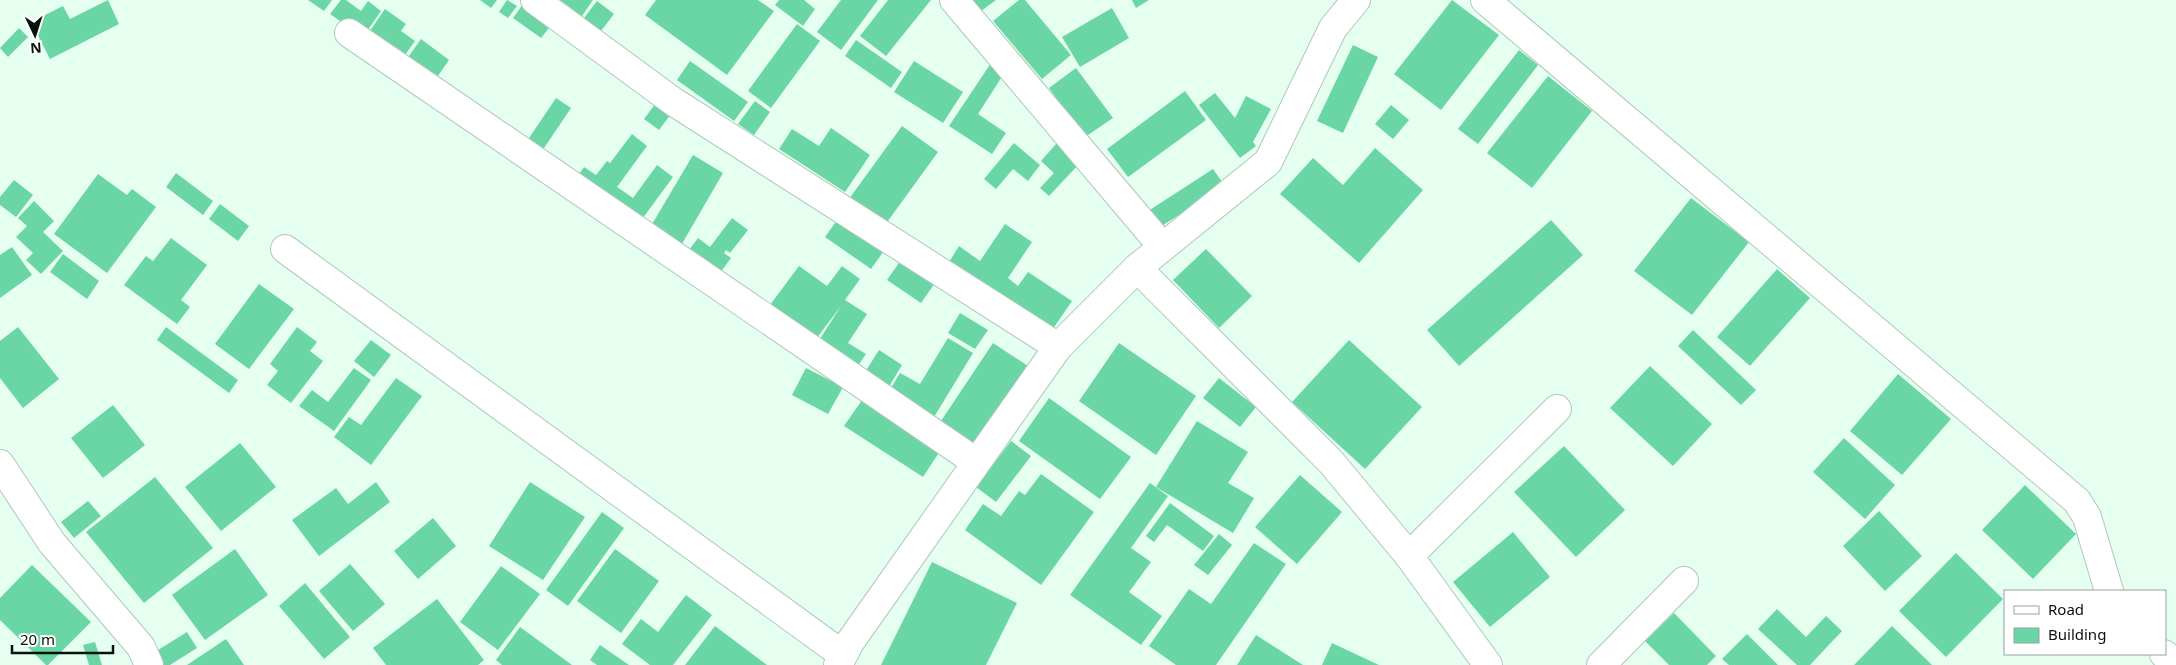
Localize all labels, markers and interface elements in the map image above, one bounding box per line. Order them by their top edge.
north arrow [10,10,60,60]
text: N [30,39,42,58]
legend [2004,590,2166,655]
text: Road [2048,599,2084,619]
scale bar [12,622,114,654]
text: Building [2048,624,2106,644]
text: 20 m [20,629,55,649]

